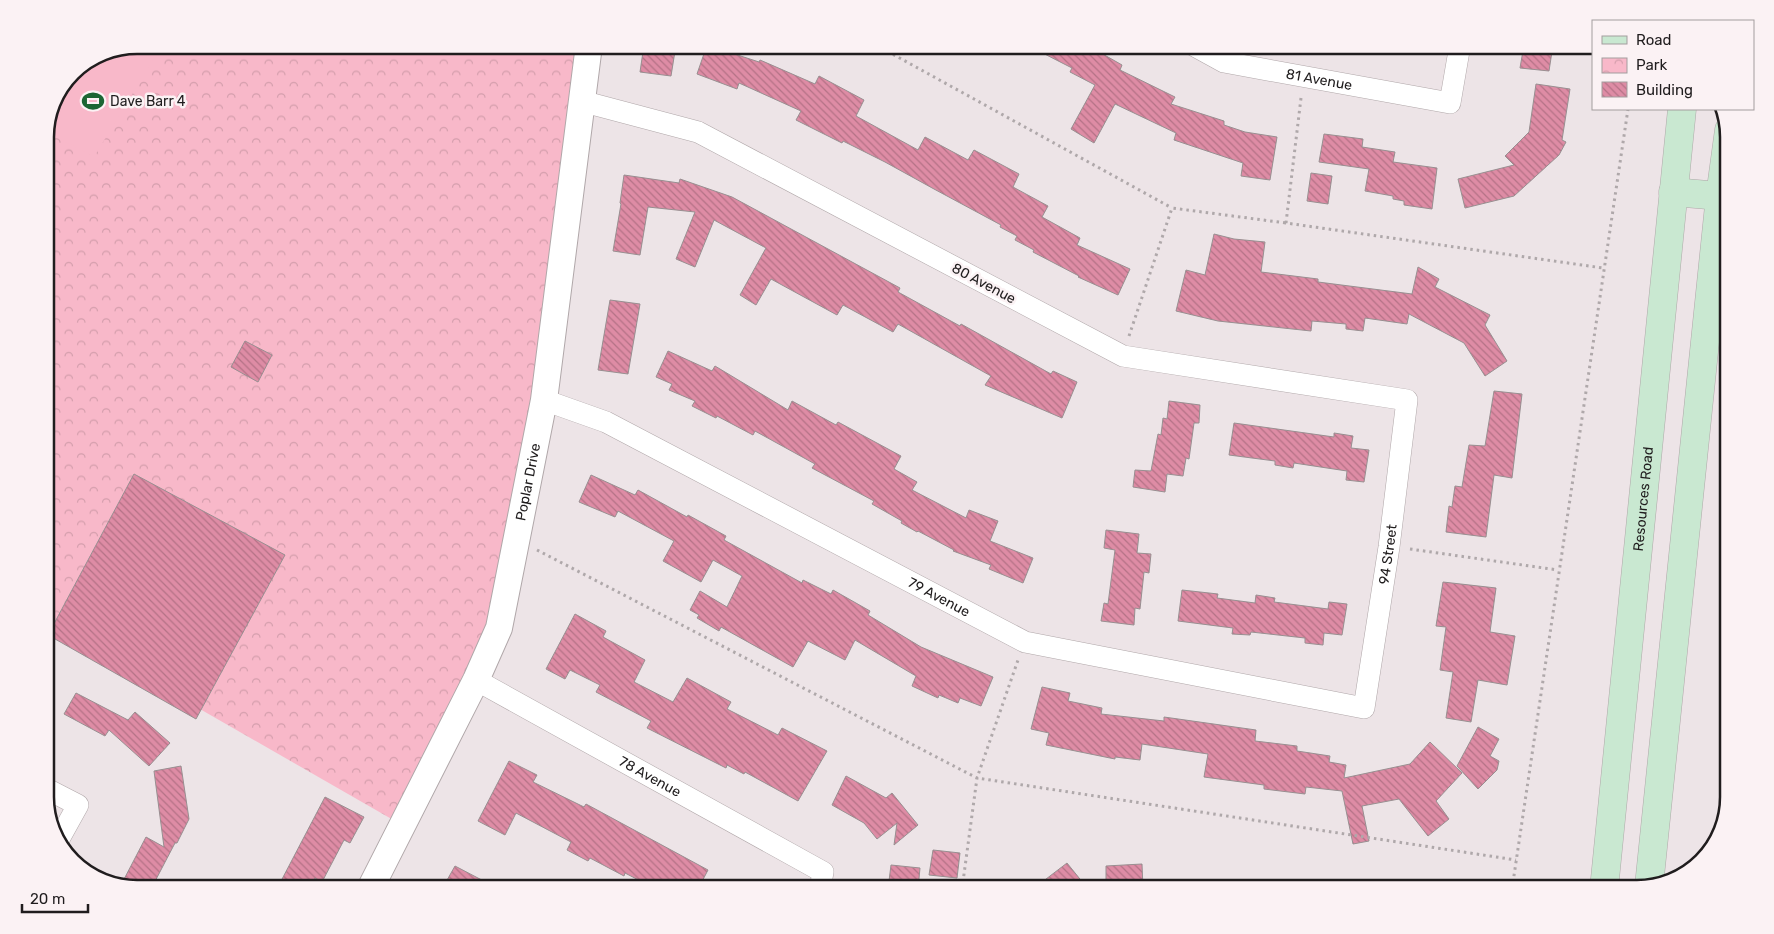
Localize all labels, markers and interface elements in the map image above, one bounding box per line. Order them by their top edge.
legend [1592,20,1754,110]
text: Road [1636,31,1672,49]
text: Park [1636,56,1667,74]
street label: 81 Avenue [1285,65,1354,94]
text: Building [1636,81,1693,99]
sports icon: Dave Barr 4 [80,88,106,114]
place label: Dave Barr 4 [110,93,186,110]
street label: 80 Avenue [949,260,1019,307]
street label: Poplar Drive [512,442,544,522]
street label: Resources Road [1630,446,1657,552]
street label: 94 Street [1375,523,1401,586]
street label: 79 Avenue [905,574,973,621]
street label: 78 Avenue [616,753,684,801]
scale bar [22,882,89,914]
text: 20 m [30,890,65,908]

